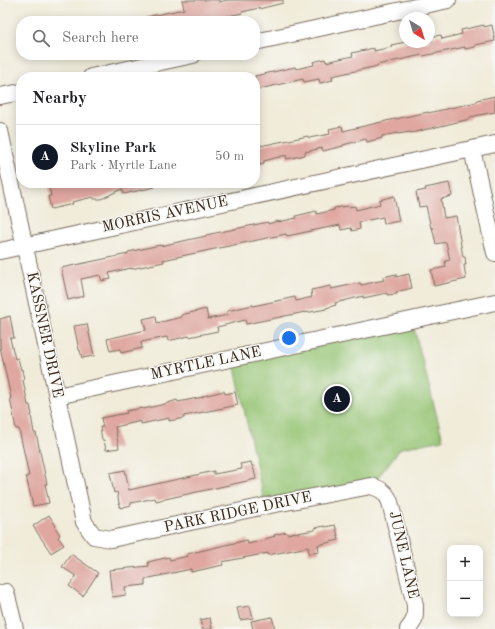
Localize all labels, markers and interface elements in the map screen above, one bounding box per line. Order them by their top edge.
north arrow [399,12,435,48]
search box [16,16,260,60]
icon: search [30,27,52,49]
text: Search here [62,31,139,46]
text: Nearby [32,90,87,107]
text: Skyline Park [70,141,157,156]
text: A [40,150,50,163]
text: 50 m [215,150,244,163]
text: Park · Myrtle Lane [70,159,177,172]
street label: MORRIS AVENUE [101,194,229,236]
street label: KASSNER DRIVE [23,271,65,399]
your location [279,328,299,348]
street label: MYRTLE LANE [149,345,263,383]
pin: A [324,384,350,414]
street label: PARK RIDGE DRIVE [163,490,313,536]
street label: JUNE LANE [386,510,420,600]
map controls [447,545,483,617]
button: + [447,545,483,581]
button: − [447,581,483,617]

